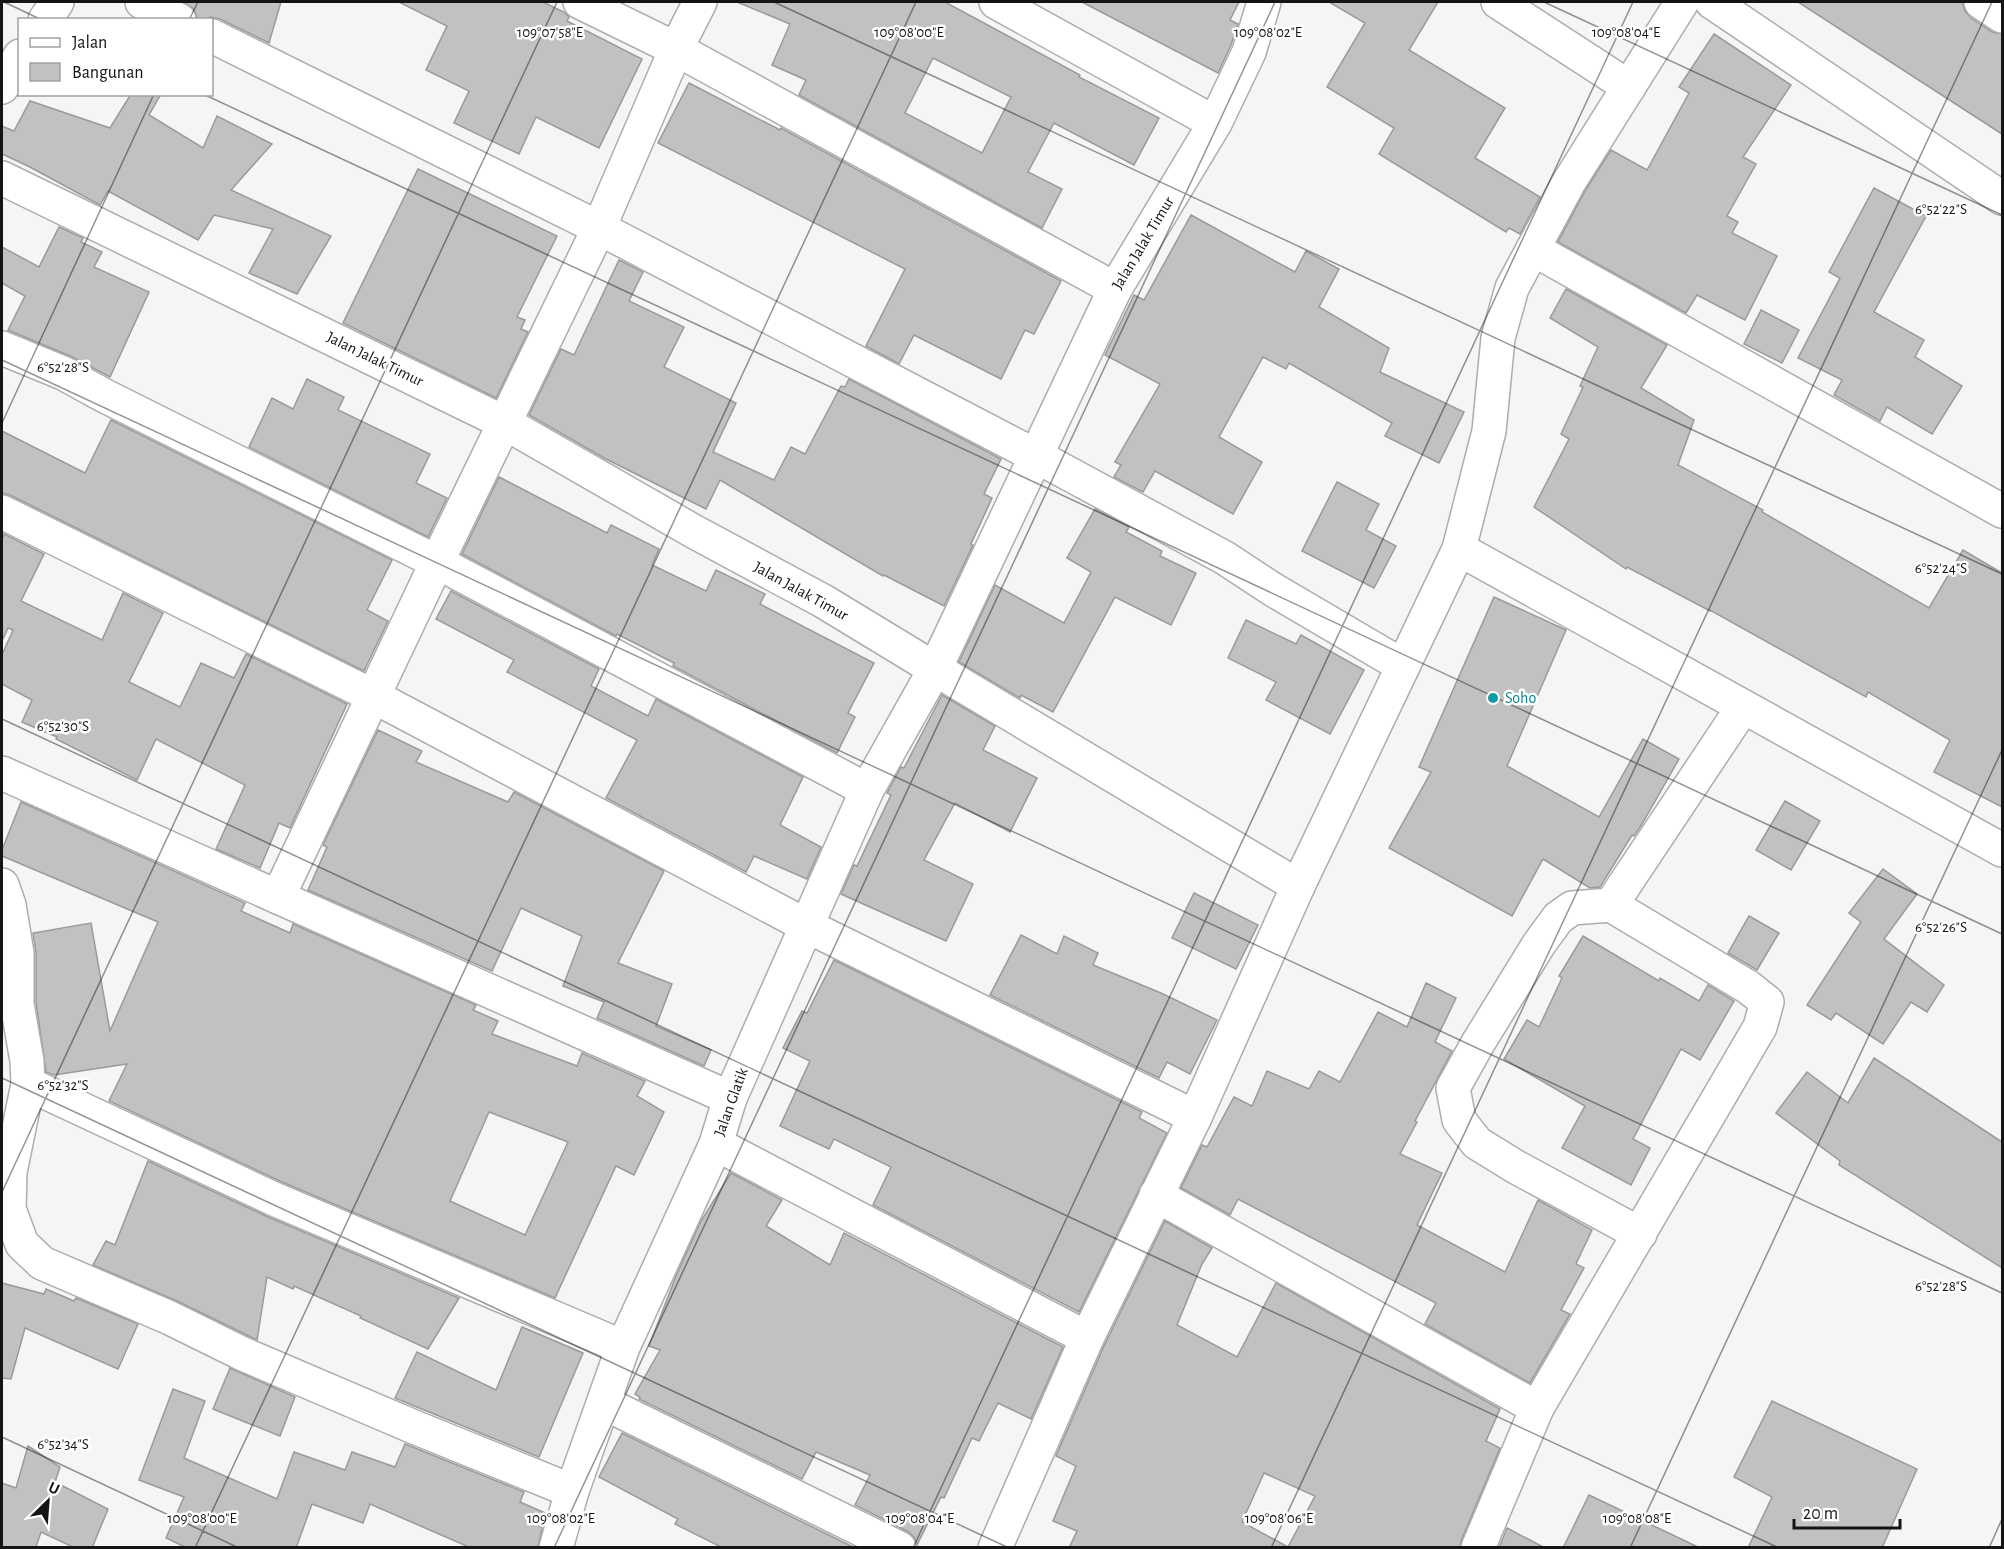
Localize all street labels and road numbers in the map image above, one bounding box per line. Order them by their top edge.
street label: Jalan Jalak Timur [1109,193,1177,292]
street label: Jalan Jalak Timur [324,329,426,390]
street label: Jalan Jalak Timur [751,559,852,624]
street label: Jalan Glatik [711,1065,751,1138]

